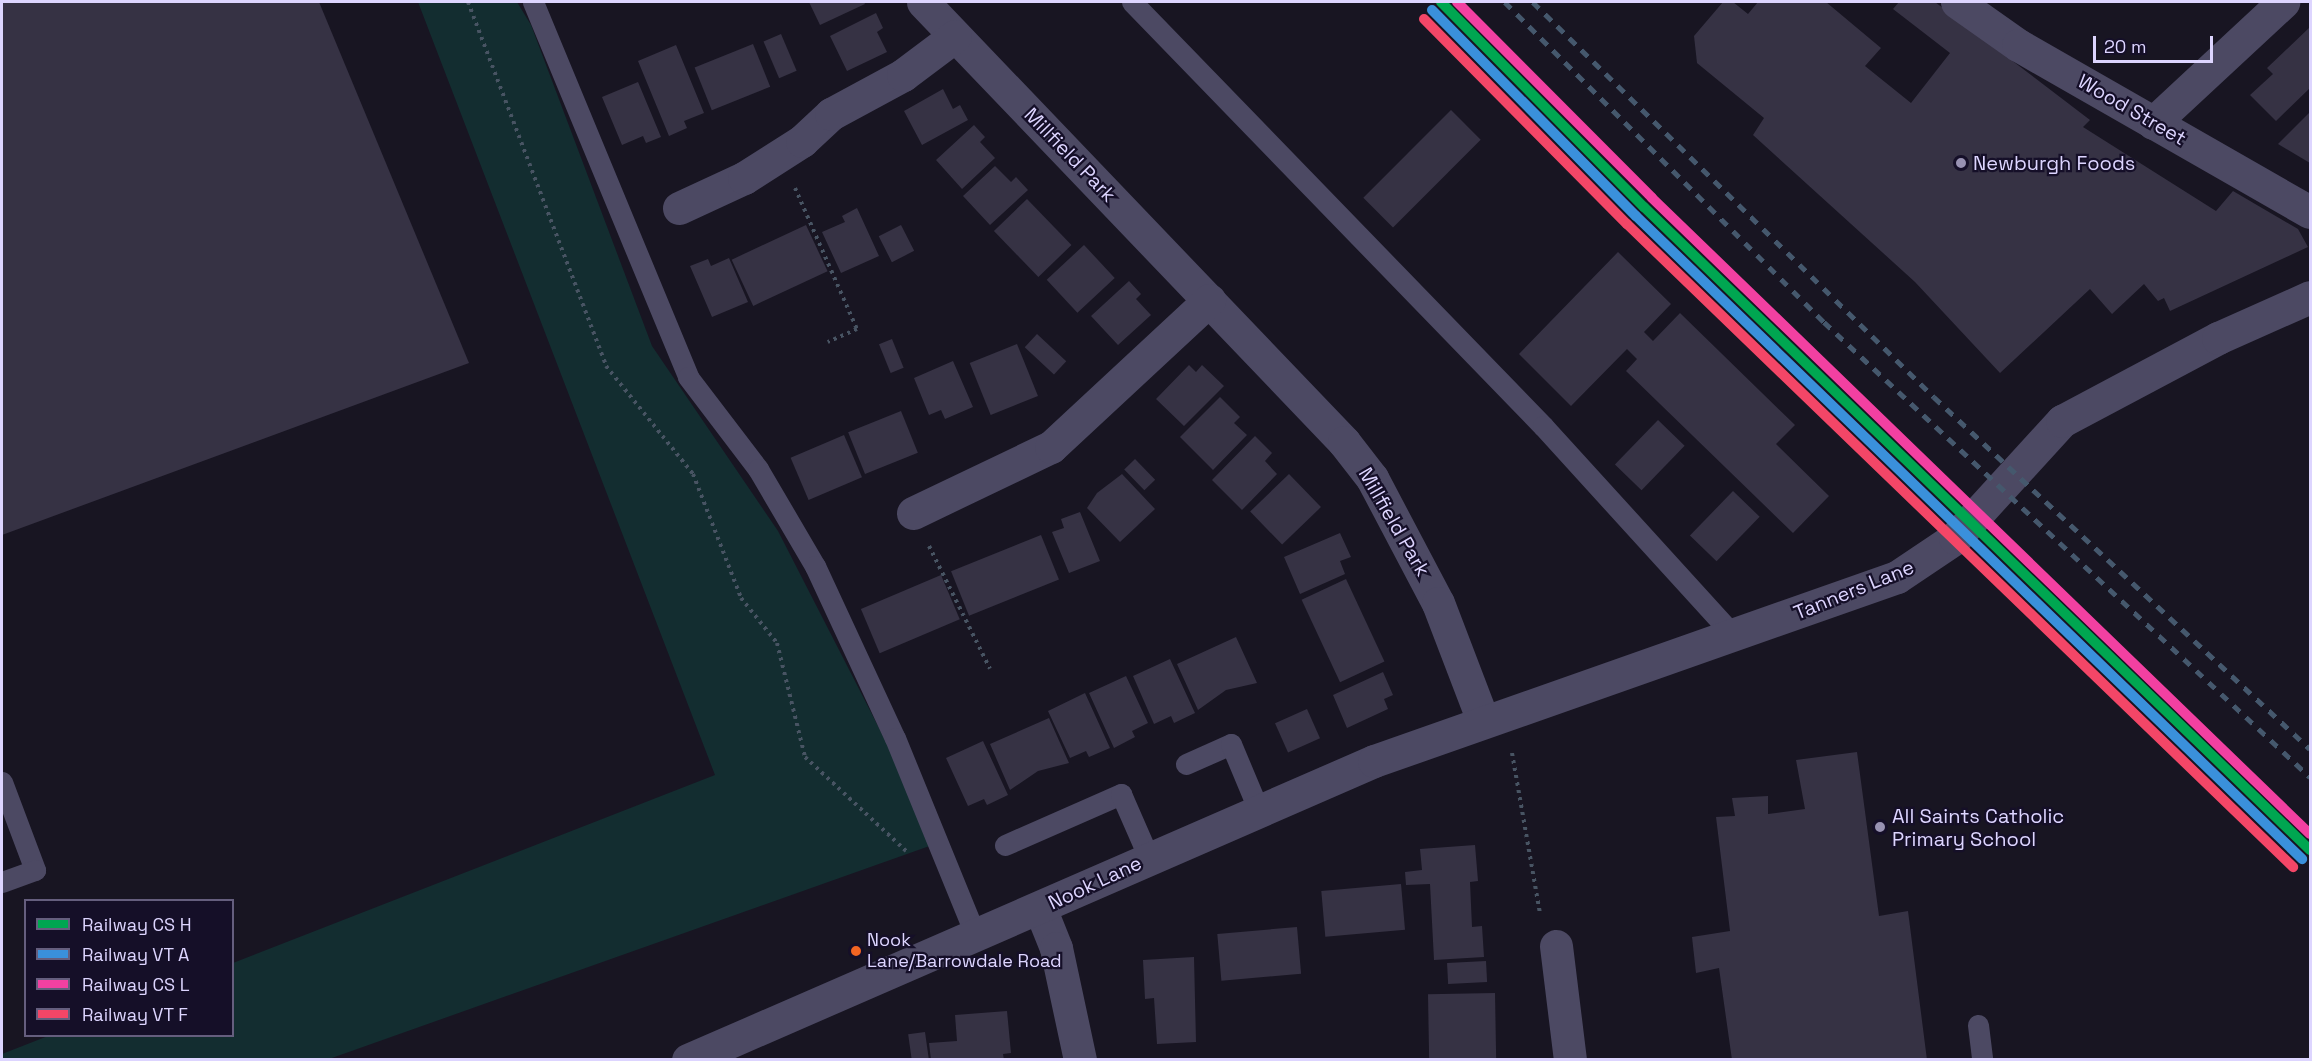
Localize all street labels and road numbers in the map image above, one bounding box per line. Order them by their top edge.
street label: Wood Street [2074,69,2190,151]
street label: Millfield Park [1019,103,1121,207]
street label: Millfield Park [1353,463,1435,581]
street label: Tanners Lane [1790,555,1918,625]
street label: Nook Lane [1044,851,1146,915]

